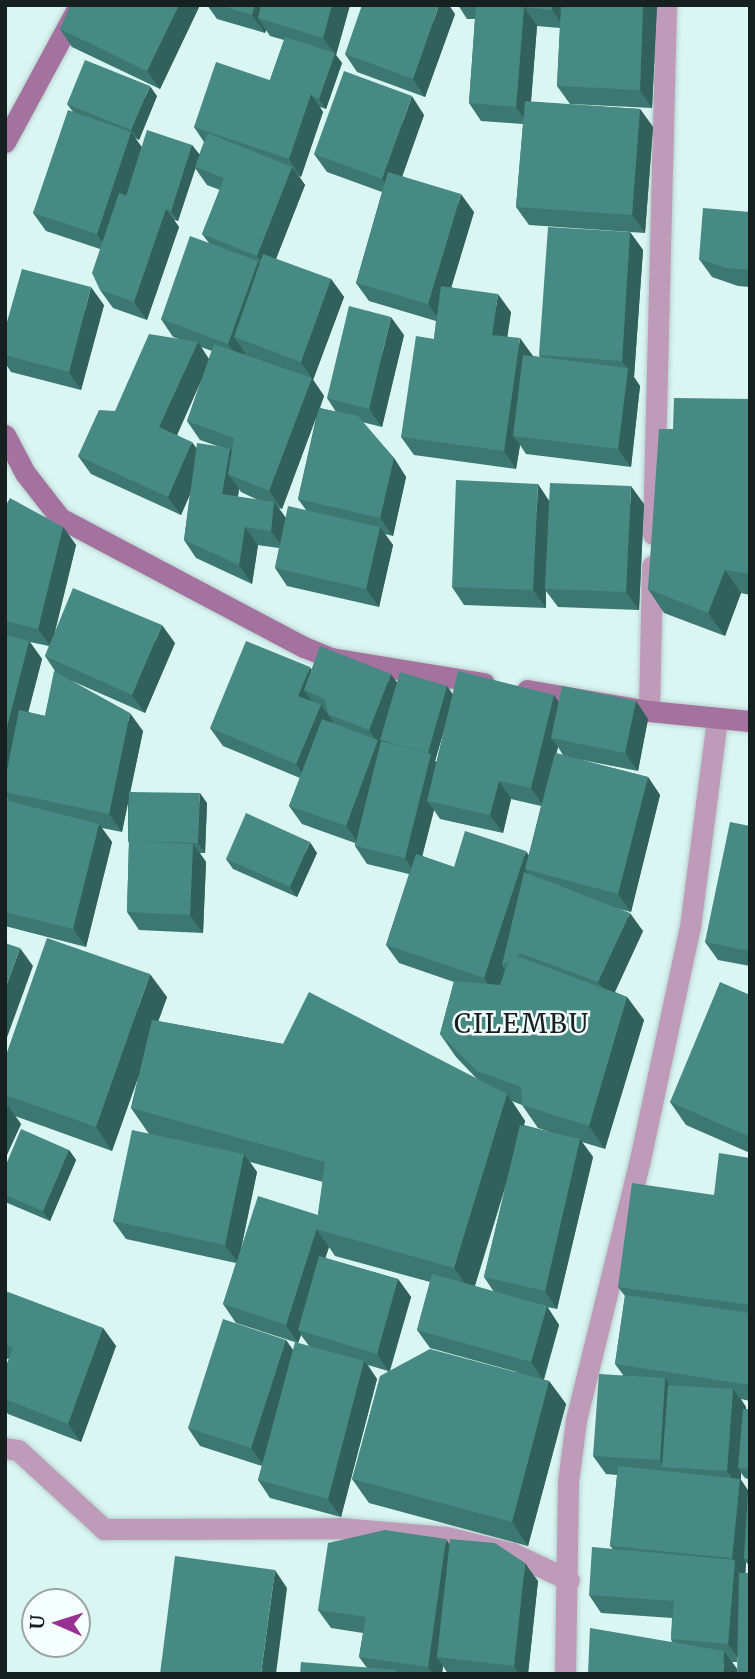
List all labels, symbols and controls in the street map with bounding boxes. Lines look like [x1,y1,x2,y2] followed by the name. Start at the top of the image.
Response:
[455,1008,589,1040] district label: CILEMBU
[21,1588,91,1658] north arrow
[25,1614,49,1630] text: U

